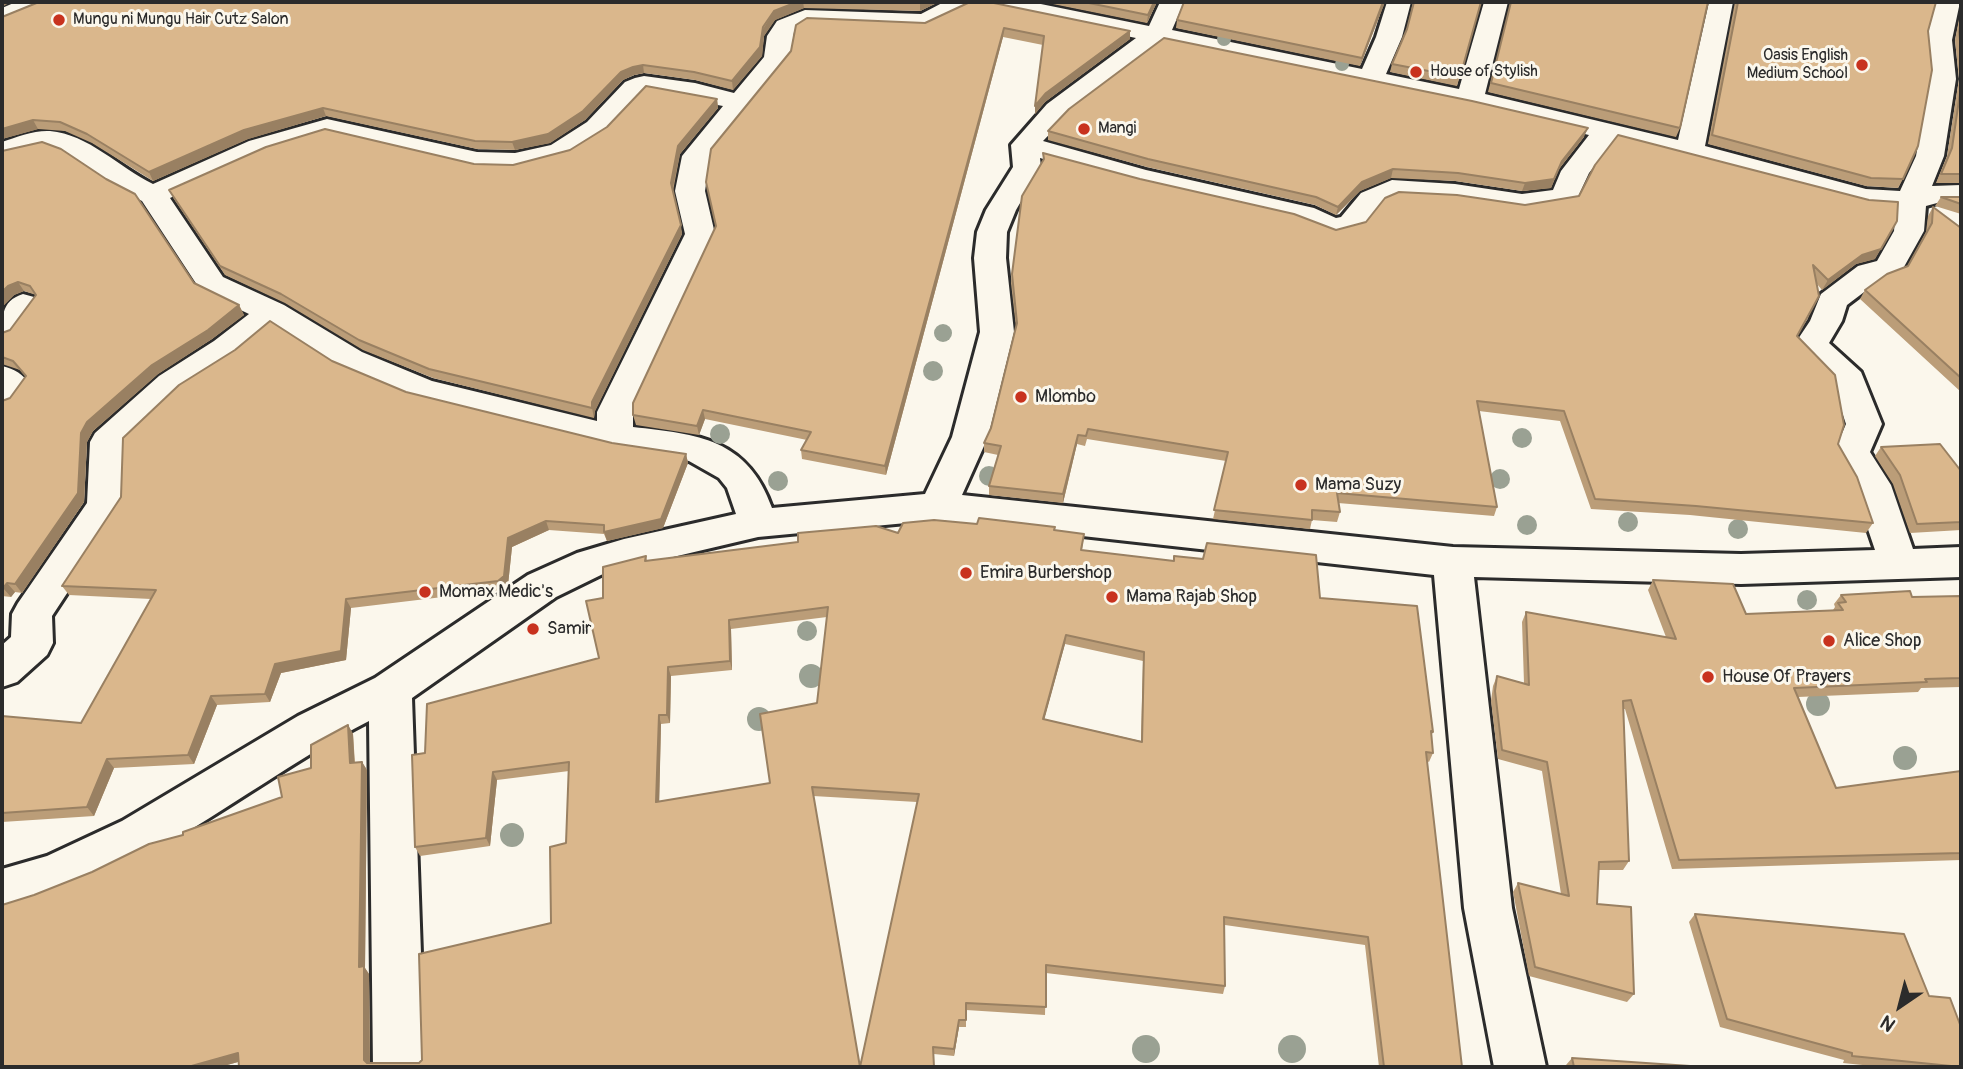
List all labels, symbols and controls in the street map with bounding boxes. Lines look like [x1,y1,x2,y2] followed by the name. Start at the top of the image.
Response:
[73,10,289,30] place label: Mungu ni Mungu Hair Cutz Salon
[51,12,67,28] marker: Mungu ni Mungu Hair Cutz Salon
[1747,46,1848,84] place label: Oasis English Medium School
[1854,57,1870,73] marker: Oasis English Medium School
[1430,62,1538,82] place label: House of Stylish
[1408,64,1424,80] marker: House of Stylish
[1098,119,1136,139] place label: Mangi
[1076,121,1092,137] marker: Mangi
[1035,386,1096,408] place label: Mlombo
[1013,389,1029,405] marker: Mlombo
[1315,474,1401,496] place label: Mama Suzy
[1293,477,1309,493] marker: Mama Suzy
[980,562,1112,584] place label: Emira Burbershop
[958,565,974,581] marker: Emira Burbershop
[439,581,553,603] place label: Momax Medic's
[417,584,433,600] marker: Momax Medic's
[1126,586,1257,608] place label: Mama Rajab Shop
[1104,589,1120,605] marker: Mama Rajab Shop
[547,618,591,640] place label: Samir
[525,621,541,637] marker: Samir
[1843,630,1921,652] place label: Alice Shop
[1821,633,1837,649] marker: Alice Shop
[1722,666,1851,688] place label: House Of Prayers
[1700,669,1716,685] marker: House Of Prayers
[1865,971,1935,1041] north arrow
[1876,1010,1900,1037] text: N

